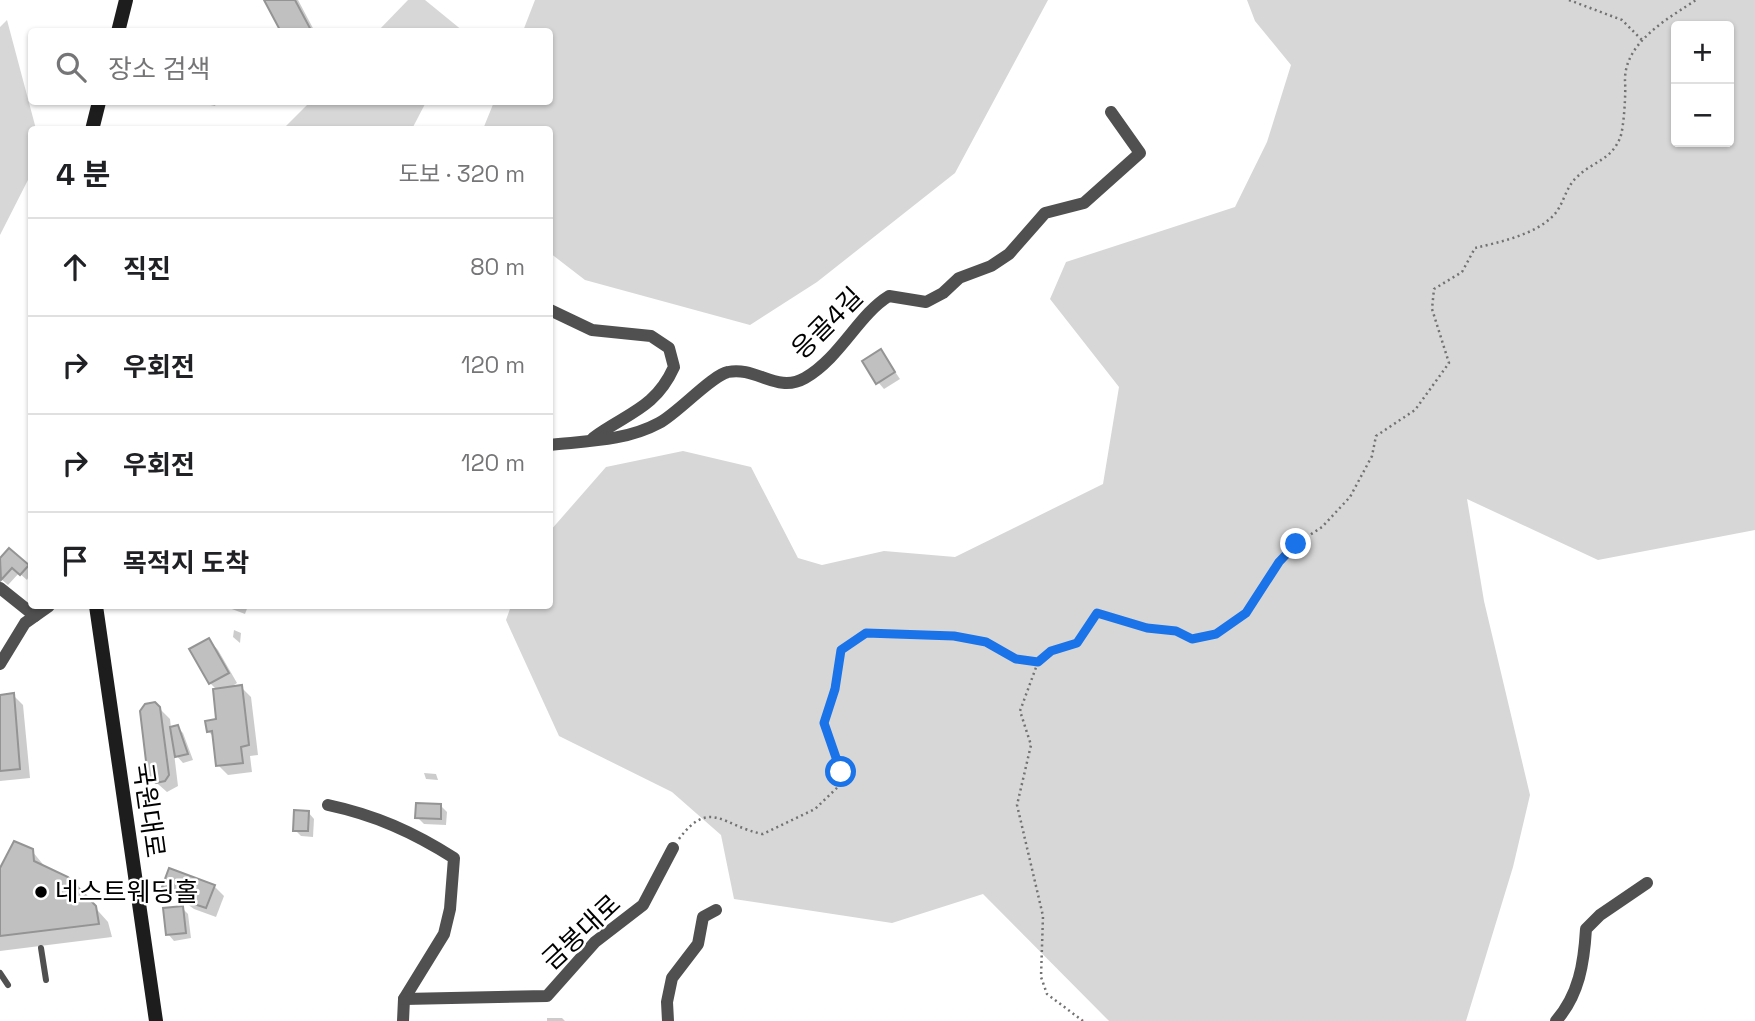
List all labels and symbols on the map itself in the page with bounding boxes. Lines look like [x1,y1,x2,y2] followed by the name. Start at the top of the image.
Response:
[784,280,870,366] street label: 응골4길
[1280,528,1311,559] route end
[825,756,856,787] route start
[126,760,172,860] street label: 국원대로
[55,875,199,909] place label: 네스트웨딩홀
[33,884,49,900] marker: 네스트웨딩홀
[534,887,628,977] street label: 금봉대로

